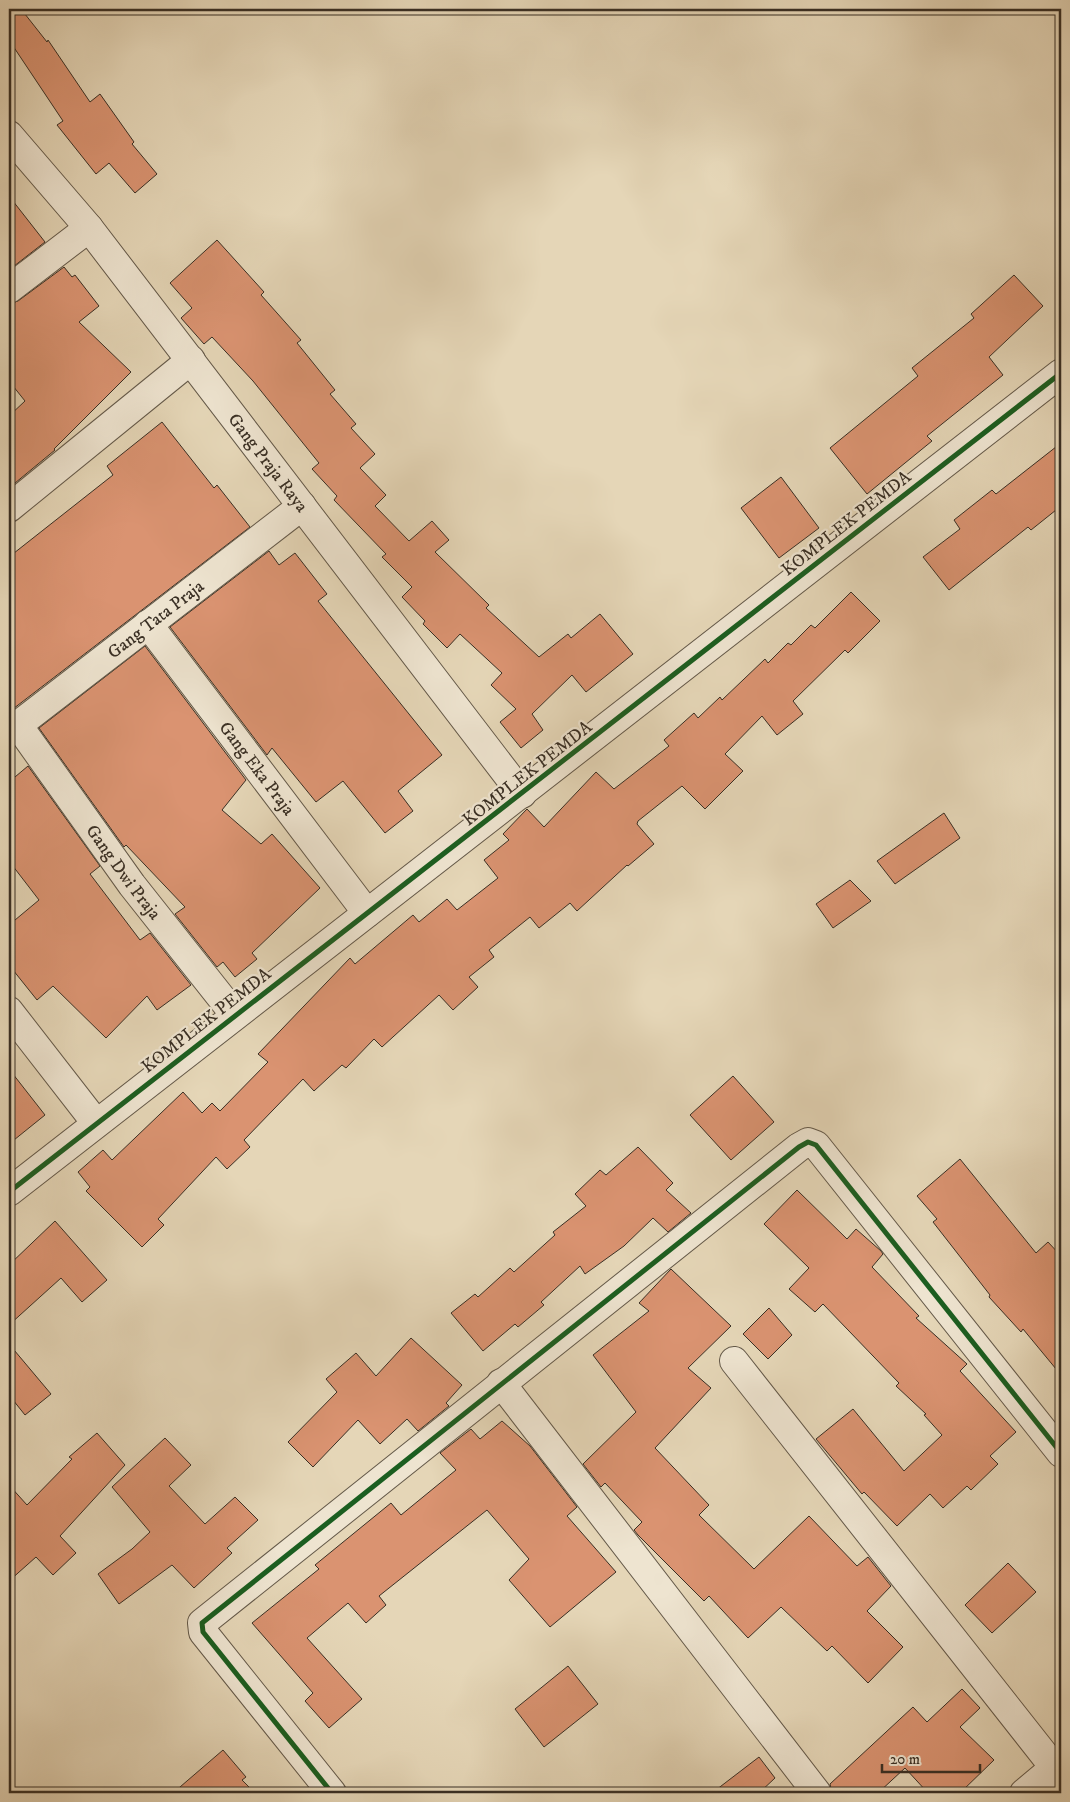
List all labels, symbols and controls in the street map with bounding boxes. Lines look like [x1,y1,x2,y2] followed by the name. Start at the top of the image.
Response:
[223,409,313,517] street label: Gang Praja Raya
[777,466,916,581] street label: KOMPLEK PEMDA
[103,575,209,664] street label: Gang Tata Praja
[458,716,597,831] street label: KOMPLEK PEMDA
[214,717,299,821] street label: Gang Eka Praja
[81,821,165,925] street label: Gang Dwi Praja
[137,963,276,1078] street label: KOMPLEK PEMDA
[882,1742,980,1774] scale bar
[890,1750,920,1769] text: 20 m

